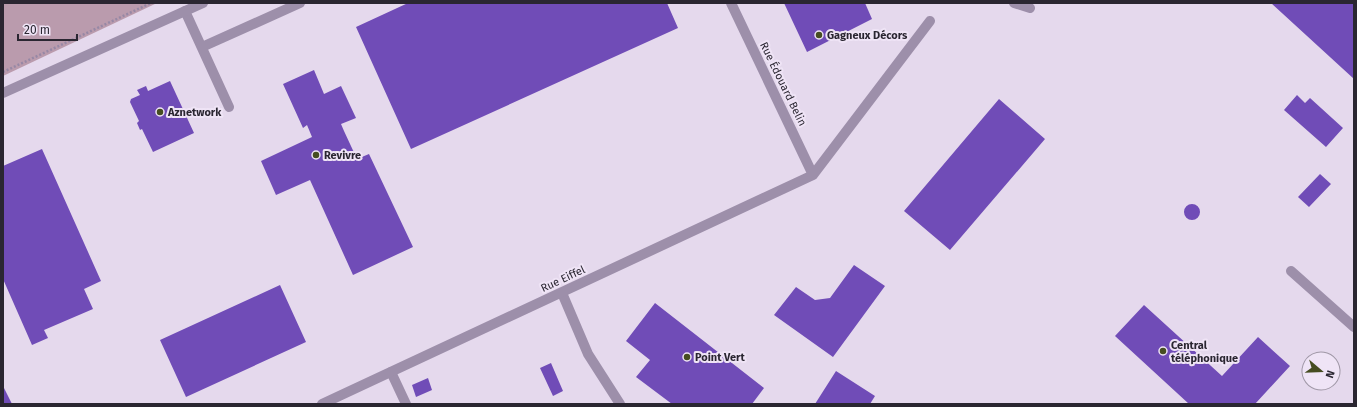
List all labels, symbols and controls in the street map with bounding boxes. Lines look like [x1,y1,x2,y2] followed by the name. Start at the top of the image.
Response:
[18,16,77,42] scale bar
[24,23,50,37] text: 20 m
[827,29,908,42] place label: Gagneux Décors
[814,30,824,40] marker: Gagneux Décors
[757,39,810,128] street label: Rue Édouard Belin
[167,106,222,119] place label: Aznetwork
[155,107,165,117] marker: Aznetwork
[324,149,361,162] place label: Revivre
[311,150,321,160] marker: Revivre
[539,263,587,295] street label: Rue Eiffel
[1171,339,1238,365] place label: Central téléphonique
[1158,346,1168,356] marker: Central téléphonique
[695,351,745,364] place label: Point Vert
[1301,351,1341,391] north arrow
[682,352,692,362] marker: Point Vert
[1323,369,1337,380] text: N

